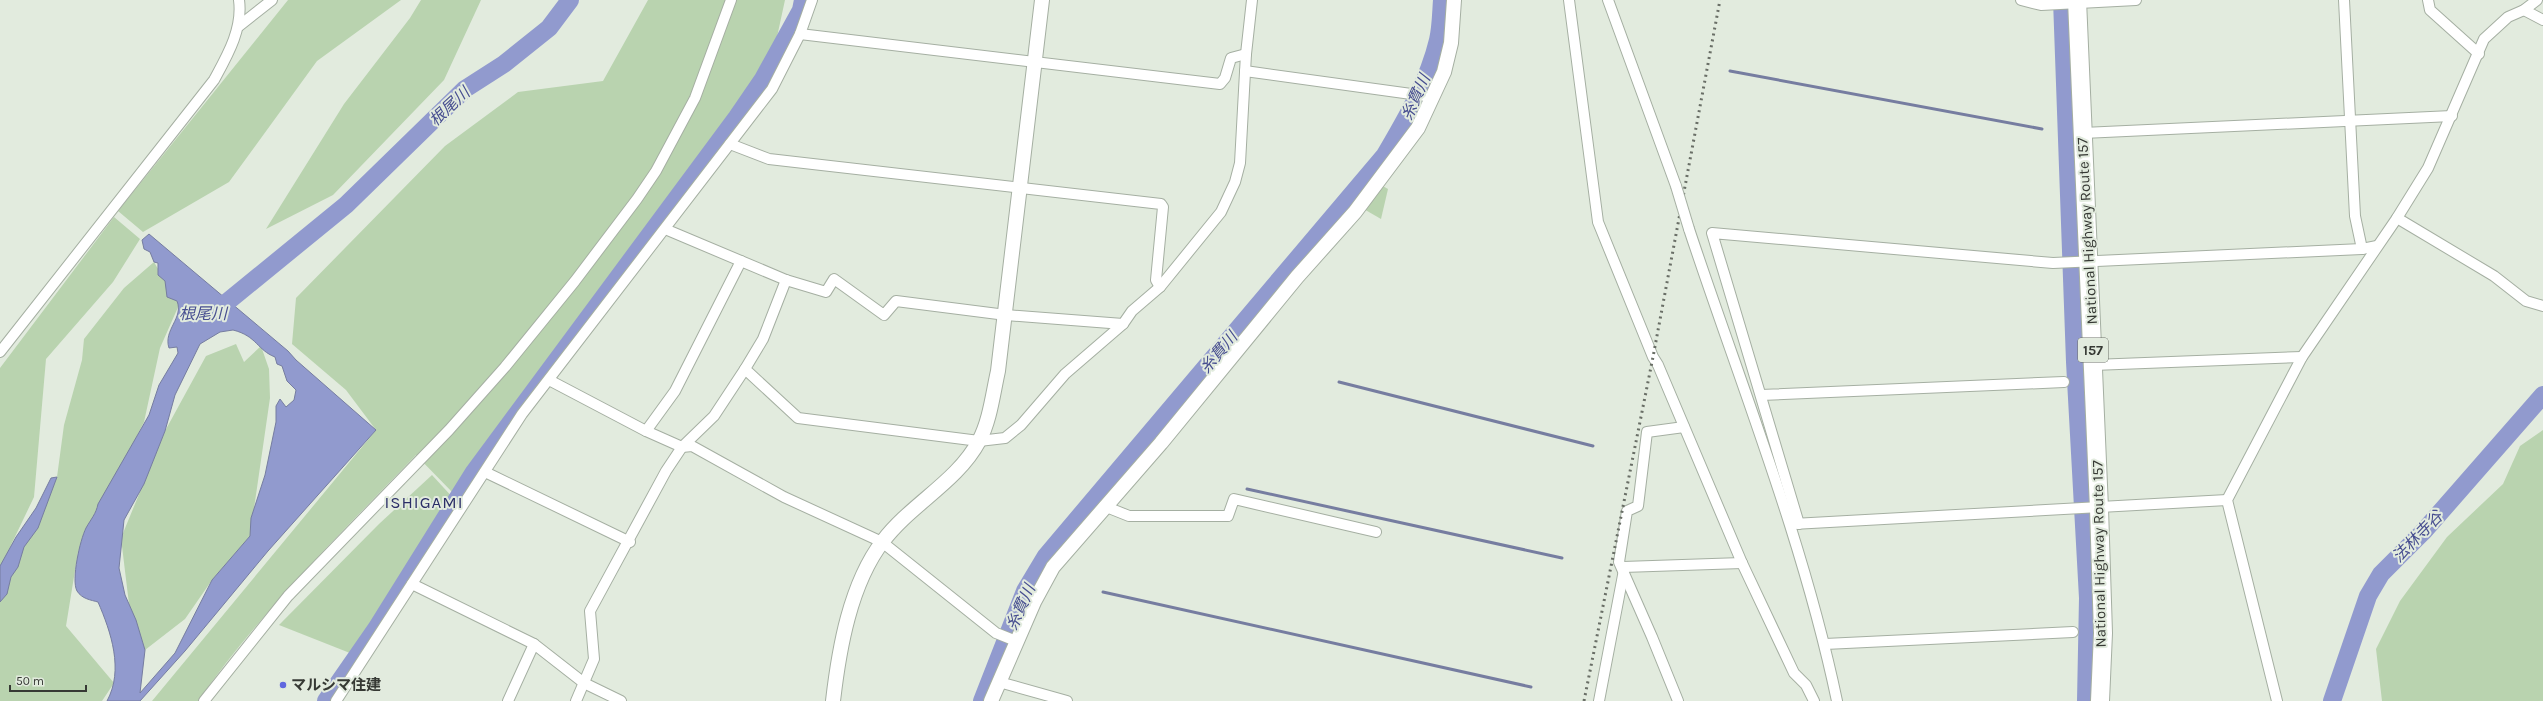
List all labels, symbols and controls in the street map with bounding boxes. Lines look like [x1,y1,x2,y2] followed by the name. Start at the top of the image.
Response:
[1397,70,1435,123] water label: 糸貫川
[425,82,475,130] water label: 根尾川
[2073,137,2101,325] street label: National Highway Route 157
[179,304,229,323] water label: 根尾川
[1196,326,1242,377] water label: 糸貫川
[2078,338,2108,362] road number: 157
[2088,460,2110,648] street label: National Highway Route 157
[384,492,464,512] district label: ISHIGAMI
[2388,505,2448,566] water label: 法林寺谷
[1002,580,1040,633] water label: 糸貫川
[10,667,86,693] scale bar
[16,674,44,688] text: 50 m
[291,676,381,694] place label: マルシマ住建
[278,680,288,690] marker: マルシマ住建

